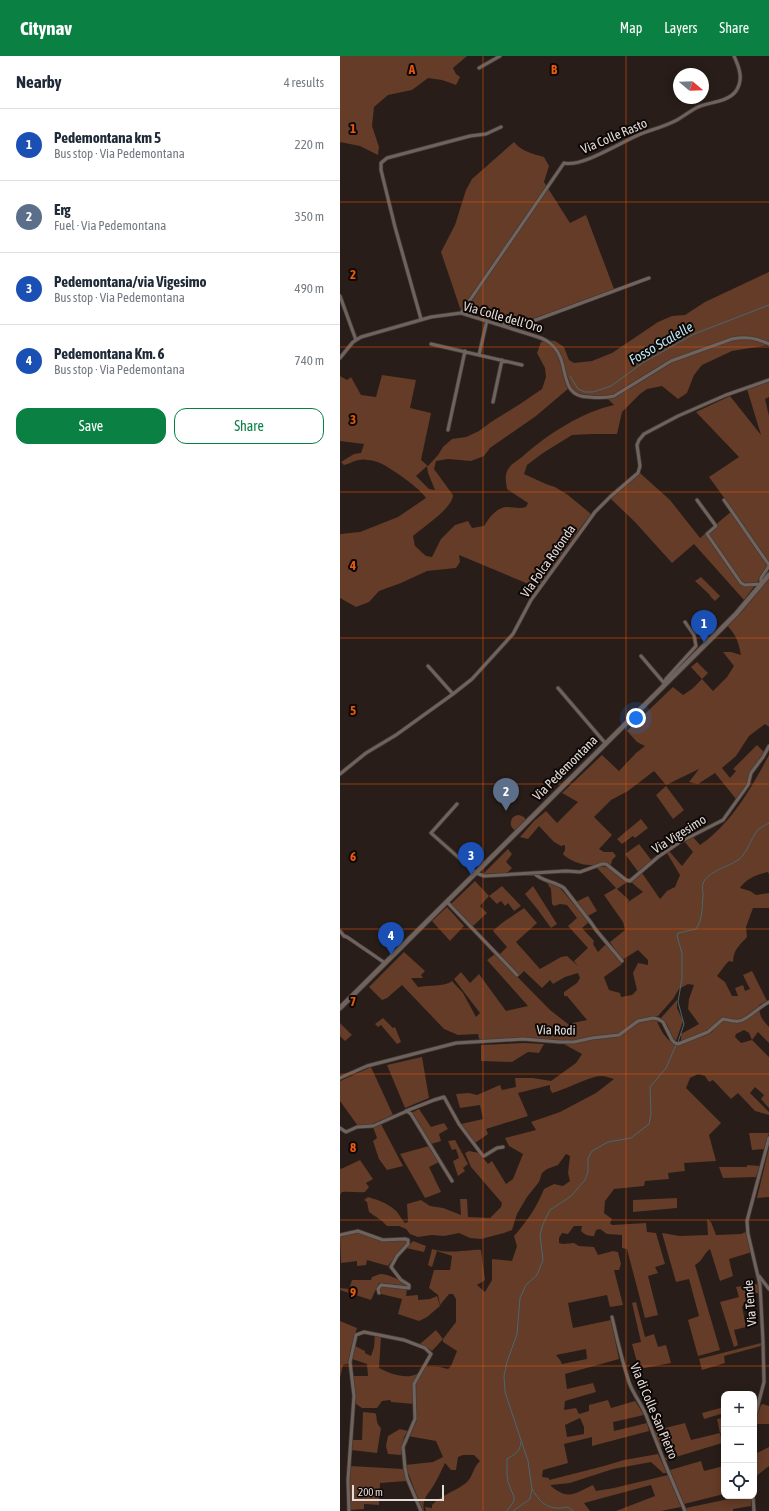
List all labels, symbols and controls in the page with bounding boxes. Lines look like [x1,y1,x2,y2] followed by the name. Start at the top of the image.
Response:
[20,17,72,39] text: Citynav
[620,20,642,36] text: Map
[664,20,697,36] text: Layers
[719,20,749,36] text: Share
[408,62,416,77] text: A
[551,62,558,77] text: B
[673,68,709,104] north arrow
[16,72,62,92] text: Nearby
[284,75,324,90] text: 4 results
[579,115,649,157] street label: Via Colle Rasto
[350,121,356,136] text: 1
[54,129,161,146] text: Pedemontana km 5
[26,137,32,152] text: 1
[295,137,324,152] text: 220 m
[54,146,185,161] text: Bus stop · Via Pedemontana
[54,201,71,218] text: Erg
[26,209,32,224] text: 2
[295,209,324,224] text: 350 m
[54,218,166,233] text: Fuel · Via Pedemontana
[350,267,356,282] text: 2
[54,273,207,290] text: Pedemontana/via Vigesimo
[26,281,32,296] text: 3
[295,281,324,296] text: 490 m
[54,290,185,305] text: Bus stop · Via Pedemontana
[461,298,545,336] street label: Via Colle dell'Oro
[626,318,696,368] water label: Fosso Scalelle
[54,345,165,362] text: Pedemontana Km. 6
[26,353,32,368] text: 4
[295,353,324,368] text: 740 m
[54,362,185,377] text: Bus stop · Via Pedemontana
[16,408,166,444] button: Save
[174,408,324,444] button: Share
[350,412,356,427] text: 3
[517,522,579,600] street label: Via Folca Rotonda
[349,558,356,573] text: 4
[691,610,717,643] pin: 1
[350,703,356,718] text: 5
[626,708,646,728] your location
[530,733,600,803] street label: Via Pedemontana
[493,778,519,811] pin: 2
[649,812,709,856] street label: Via Vigesimo
[458,842,484,875] pin: 3
[350,849,356,864] text: 6
[378,922,404,955] pin: 4
[350,994,356,1009] text: 7
[536,1022,576,1038] street label: Via Rodi
[350,1140,356,1155] text: 8
[740,1279,759,1327] street label: Via Tende
[350,1285,356,1300] text: 9
[627,1361,681,1461] street label: Via di Colle San Pietro
[721,1391,757,1499] map controls
[721,1391,757,1427] button: +
[721,1427,757,1463] button: −
[721,1463,757,1499] button: locate
[352,1483,444,1502] scale bar
[358,1486,383,1498] text: 200 m

